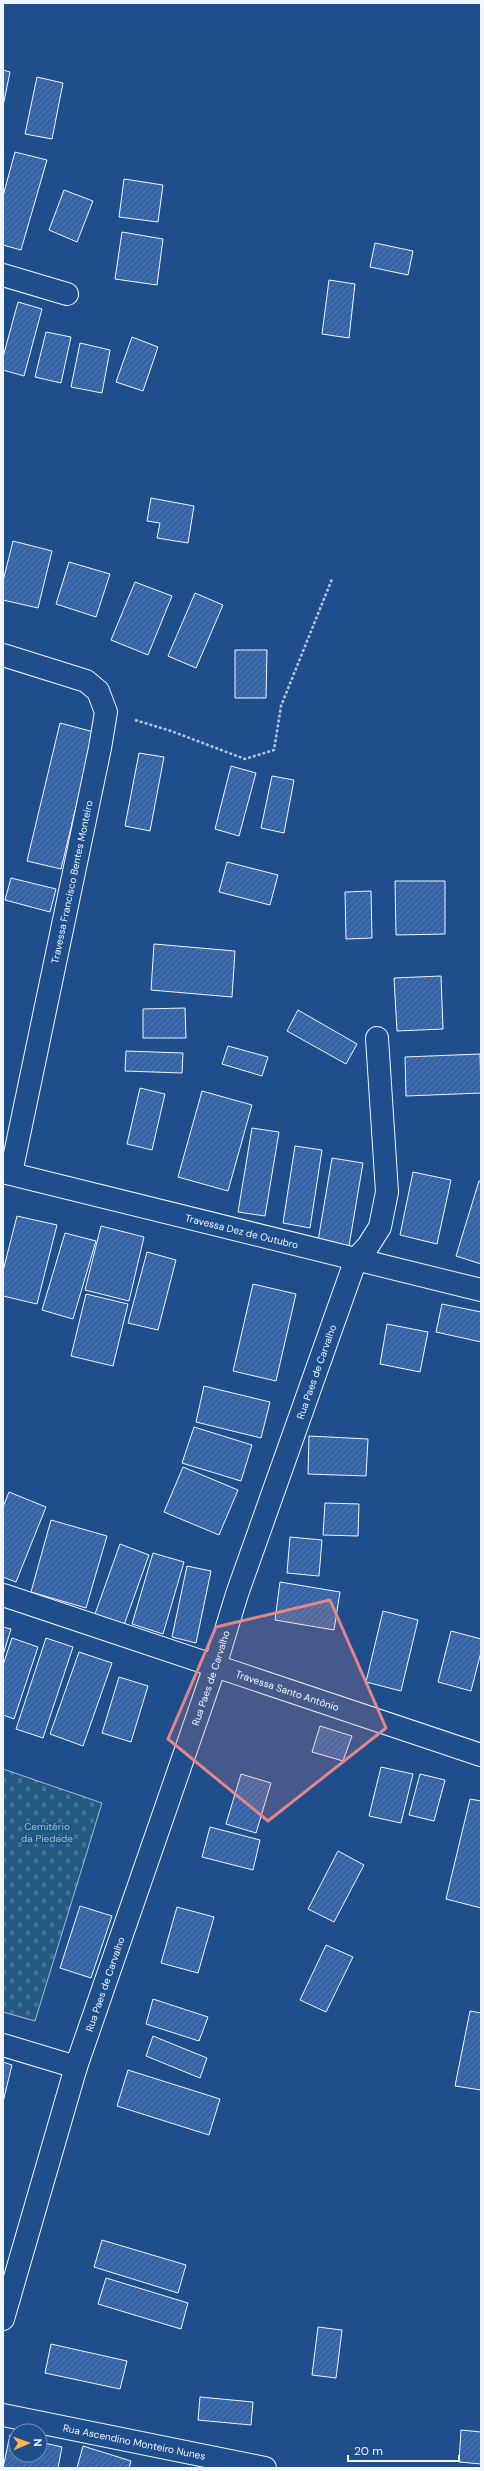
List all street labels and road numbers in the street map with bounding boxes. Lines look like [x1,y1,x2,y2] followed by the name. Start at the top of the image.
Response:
[48,799,96,965] street label: Travessa Francisco Bentes Monteiro
[184,1211,300,1251] street label: Travessa Dez de Outubro
[293,1322,339,1421] street label: Rua Paes de Carvalho
[188,1629,232,1727] street label: Rua Paes de Carvalho
[234,1667,341,1714] street label: Travessa Santo Antônio
[82,1935,127,2033] street label: Rua Paes de Carvalho
[62,2421,207,2462] street label: Rua Ascendino Monteiro Nunes

